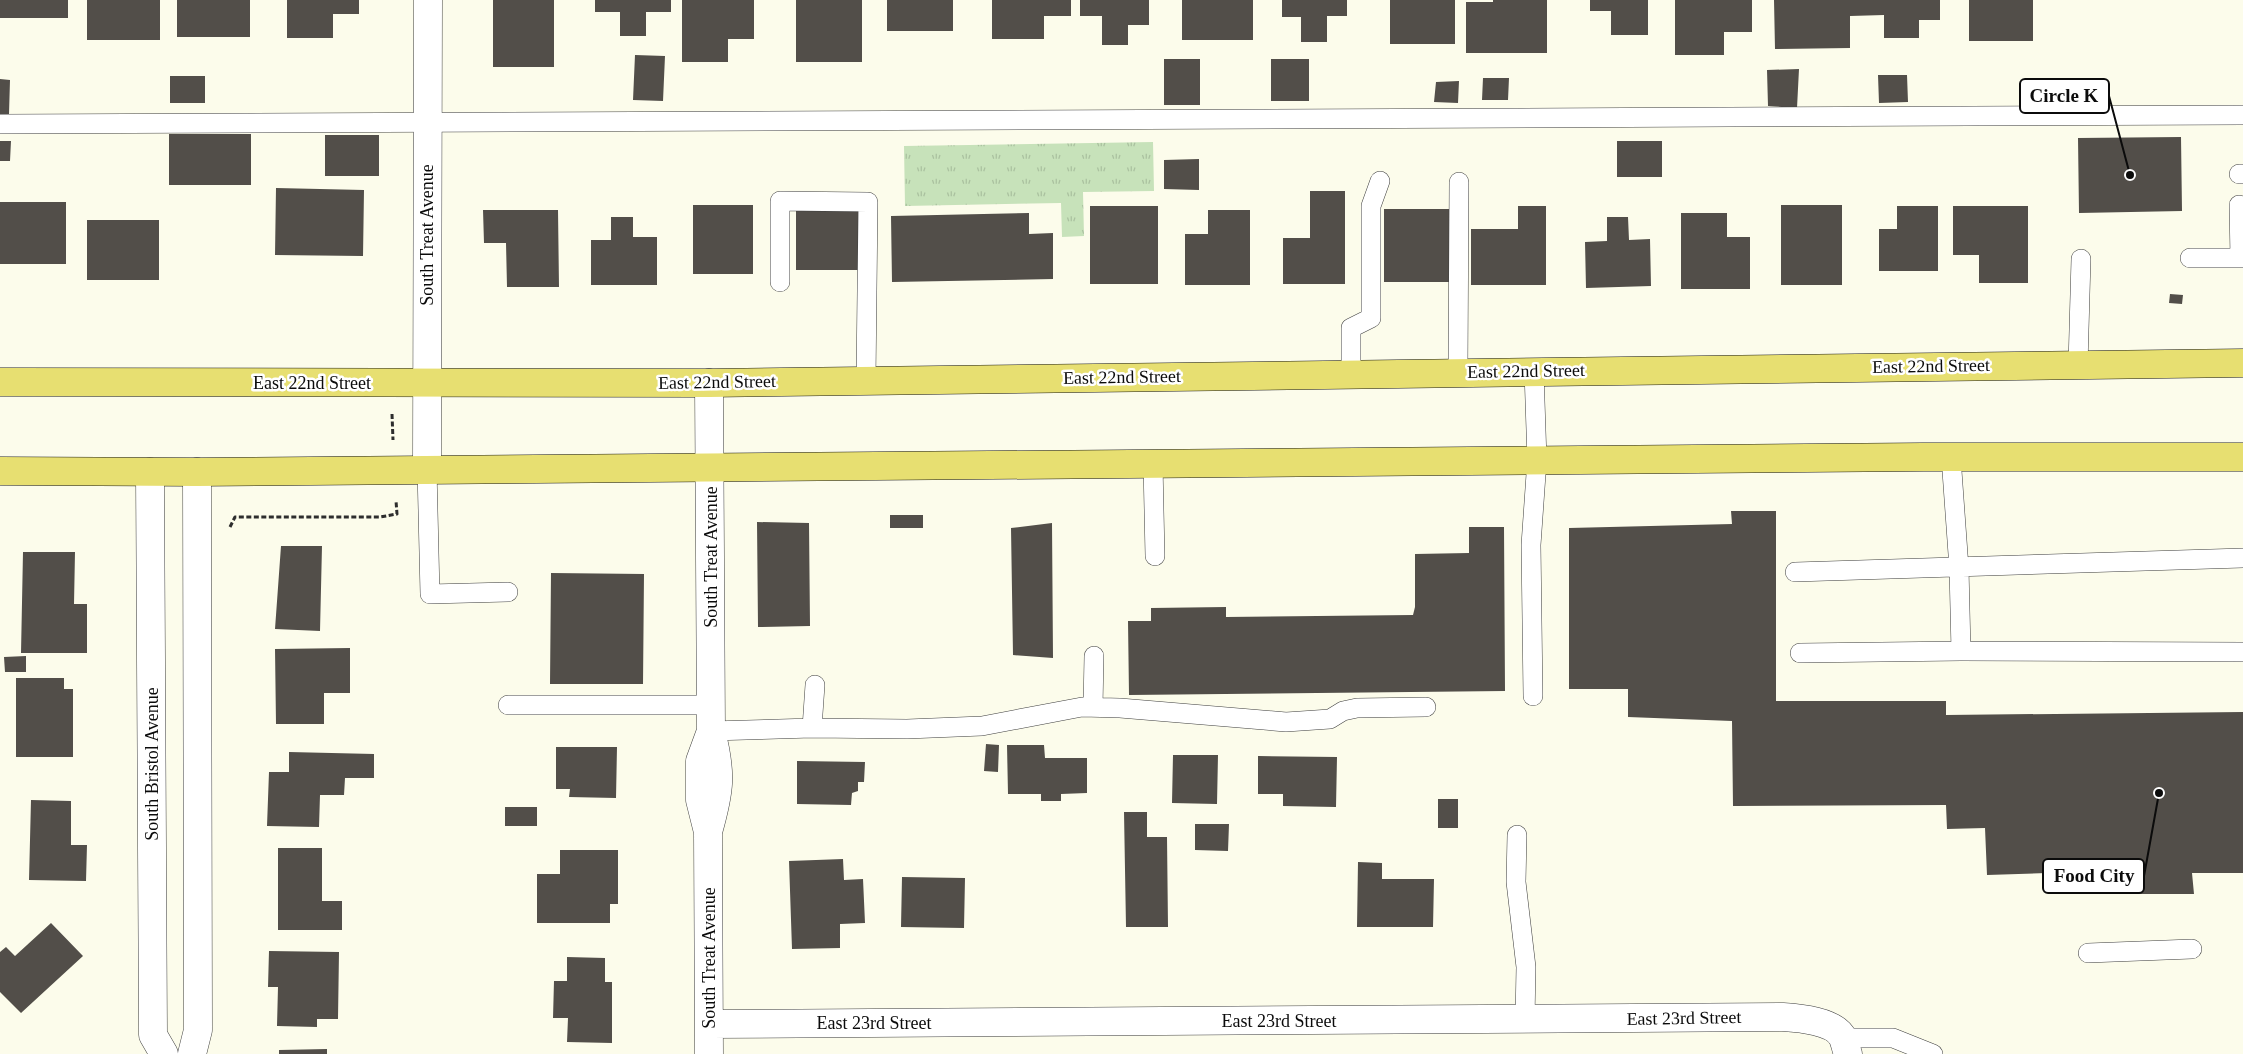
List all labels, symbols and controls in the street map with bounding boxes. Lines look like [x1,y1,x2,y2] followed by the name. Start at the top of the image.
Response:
[2020,79,2109,113] callout: Circle K
[2030,85,2099,106] text: Circle K
[417,164,437,306] street label: South Treat Avenue
[1872,355,1990,377] street label: East 22nd Street
[1467,360,1585,382] street label: East 22nd Street
[1063,366,1181,388] street label: East 22nd Street
[658,371,776,393] street label: East 22nd Street
[253,373,371,393] street label: East 22nd Street
[701,486,721,628] street label: South Treat Avenue
[142,687,162,841] street label: South Bristol Avenue
[2043,859,2144,893] callout: Food City
[2054,865,2135,886] text: Food City
[699,887,719,1029] street label: South Treat Avenue
[1626,1007,1742,1029] street label: East 23rd Street
[1222,1011,1336,1031] street label: East 23rd Street
[817,1013,931,1033] street label: East 23rd Street

